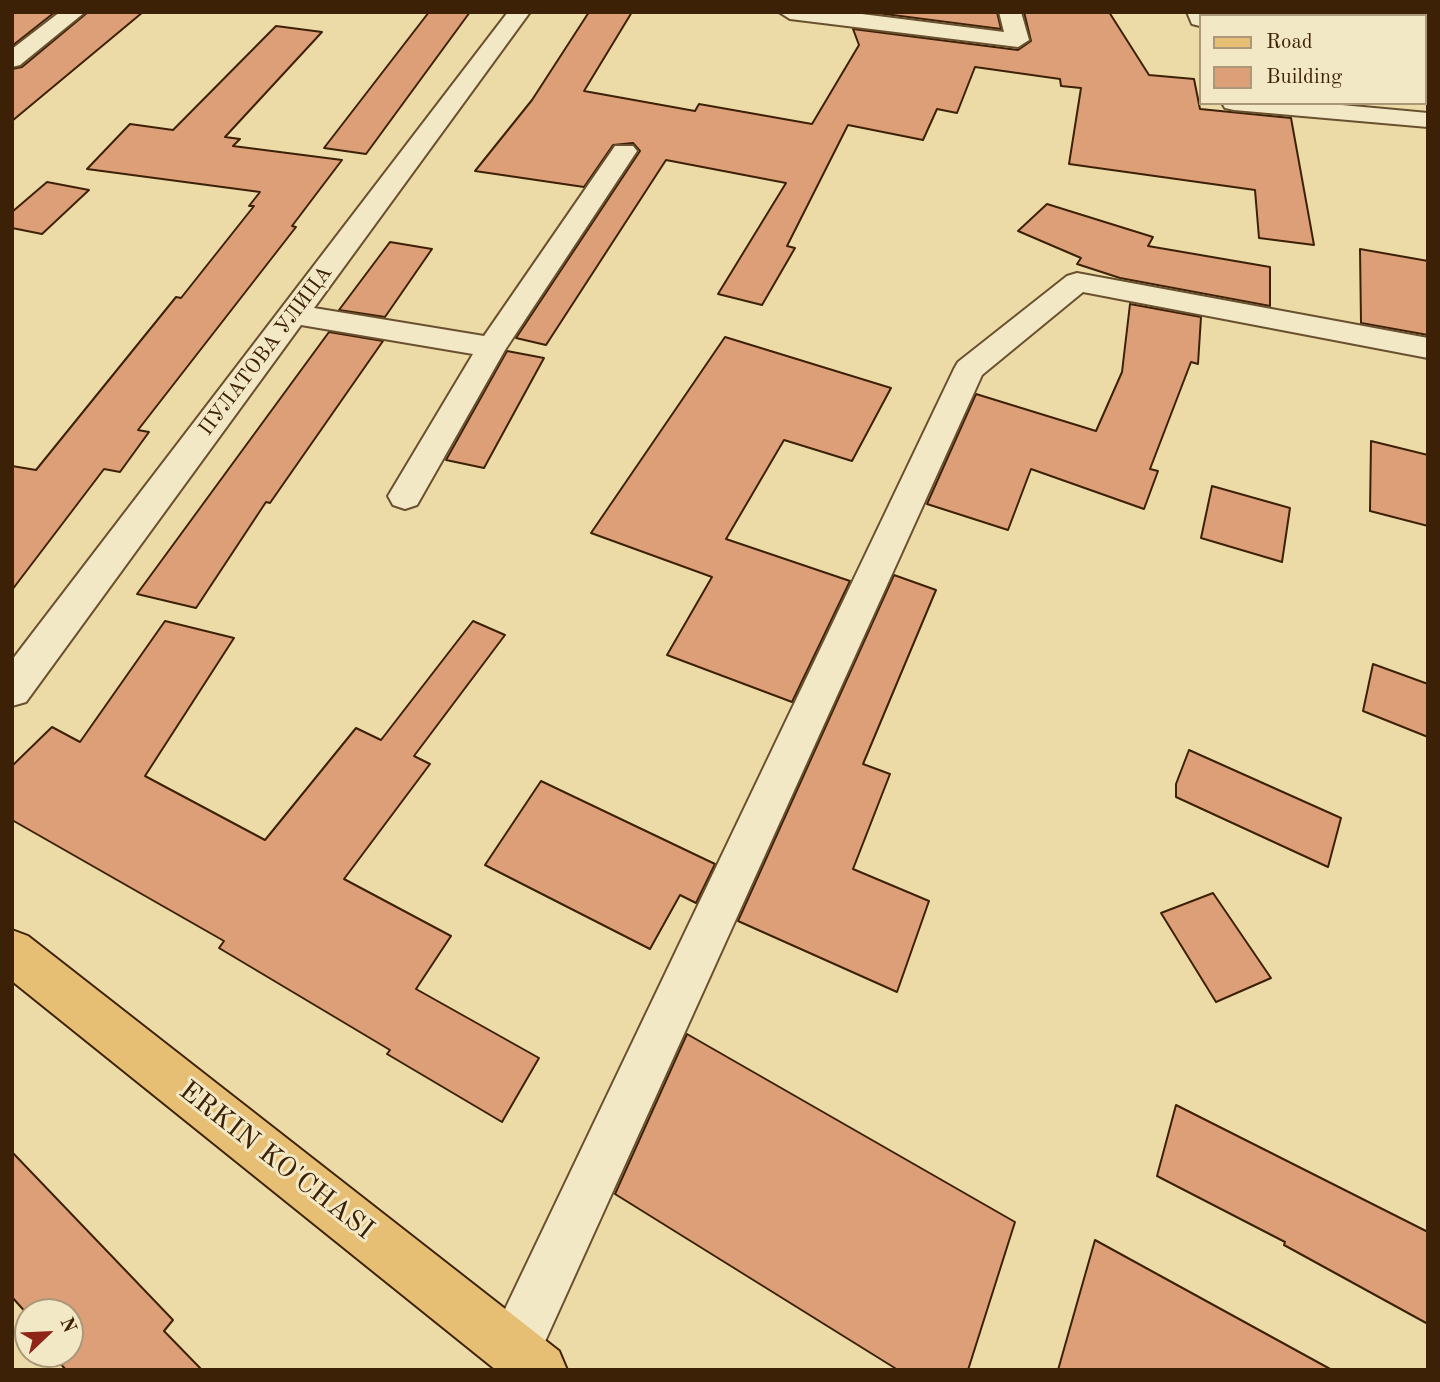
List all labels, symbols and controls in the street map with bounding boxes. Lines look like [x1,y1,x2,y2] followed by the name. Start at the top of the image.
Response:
[1198,14,1426,105] legend
[1266,32,1313,53] text: Road
[1266,67,1342,88] text: Building
[194,261,338,441] street label: ПУЛАТОВА УЛИЦА
[172,1075,380,1247] street label: ERKIN KO'CHASI
[14,1298,84,1368] north arrow
[55,1315,79,1336] text: N

